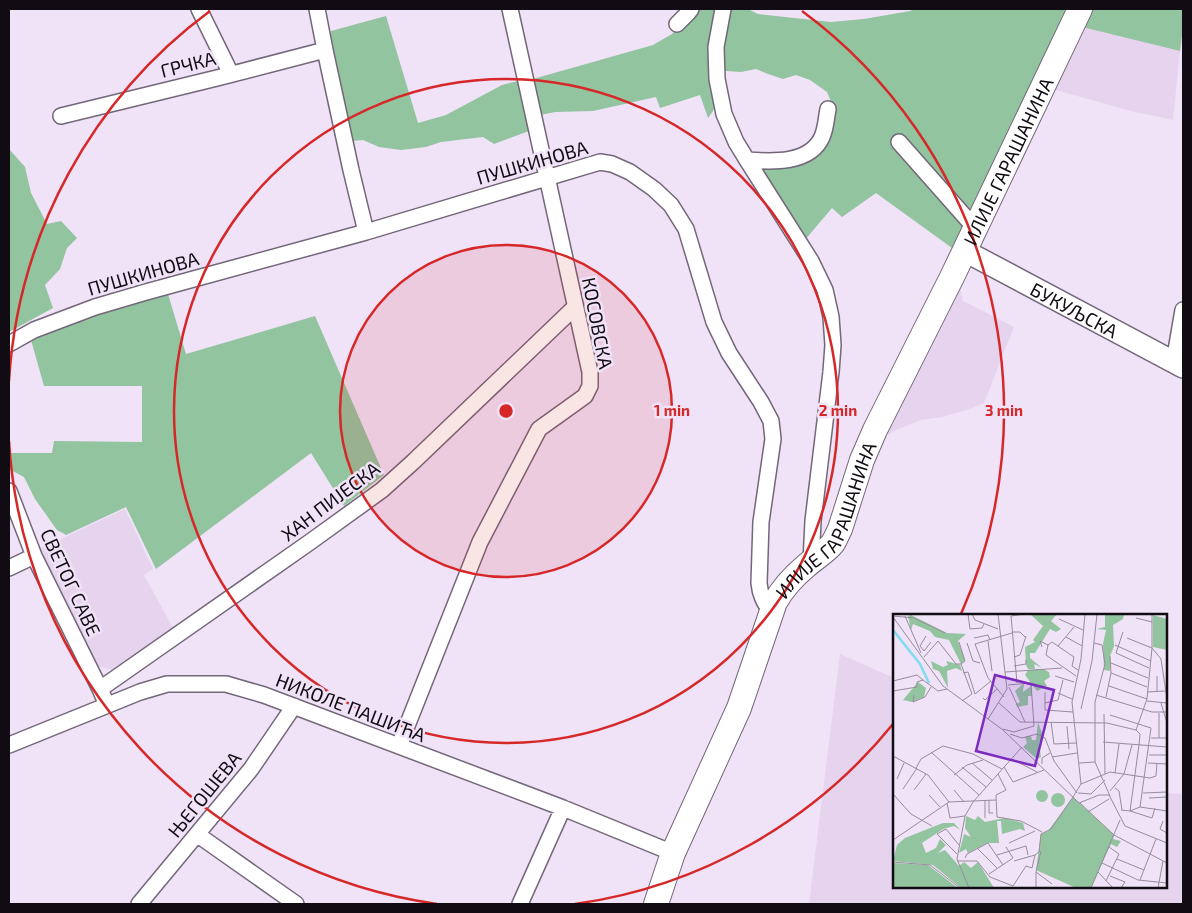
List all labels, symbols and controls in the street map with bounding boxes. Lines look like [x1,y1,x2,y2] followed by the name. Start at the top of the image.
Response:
[158,46,218,82] street label: ГРЧКА
[958,73,1057,248] street label: ИЛИЈЕ ГАРАШАНИНА
[474,135,590,189] street label: ПУШКИНОВА
[85,246,201,300] street label: ПУШКИНОВА
[578,275,618,371] street label: КОСОВСКА
[1027,277,1122,342] street label: БУКУЉСКА
[654,401,690,419] text: 1 min
[819,401,857,419] text: 2 min
[985,401,1023,419] text: 3 min
[497,402,515,420] centre of rings
[770,438,880,602] street label: ИЛИЈЕ ГАРАШАНИНА
[276,456,384,545] street label: ХАН ПИЈЕСКА
[36,525,106,639] street label: СВЕТОГ САВЕ
[893,614,1167,888] inset map
[273,668,429,746] street label: НИКОЛЕ ПАШИЋА
[163,746,246,841] street label: ЊЕГОШЕВА

